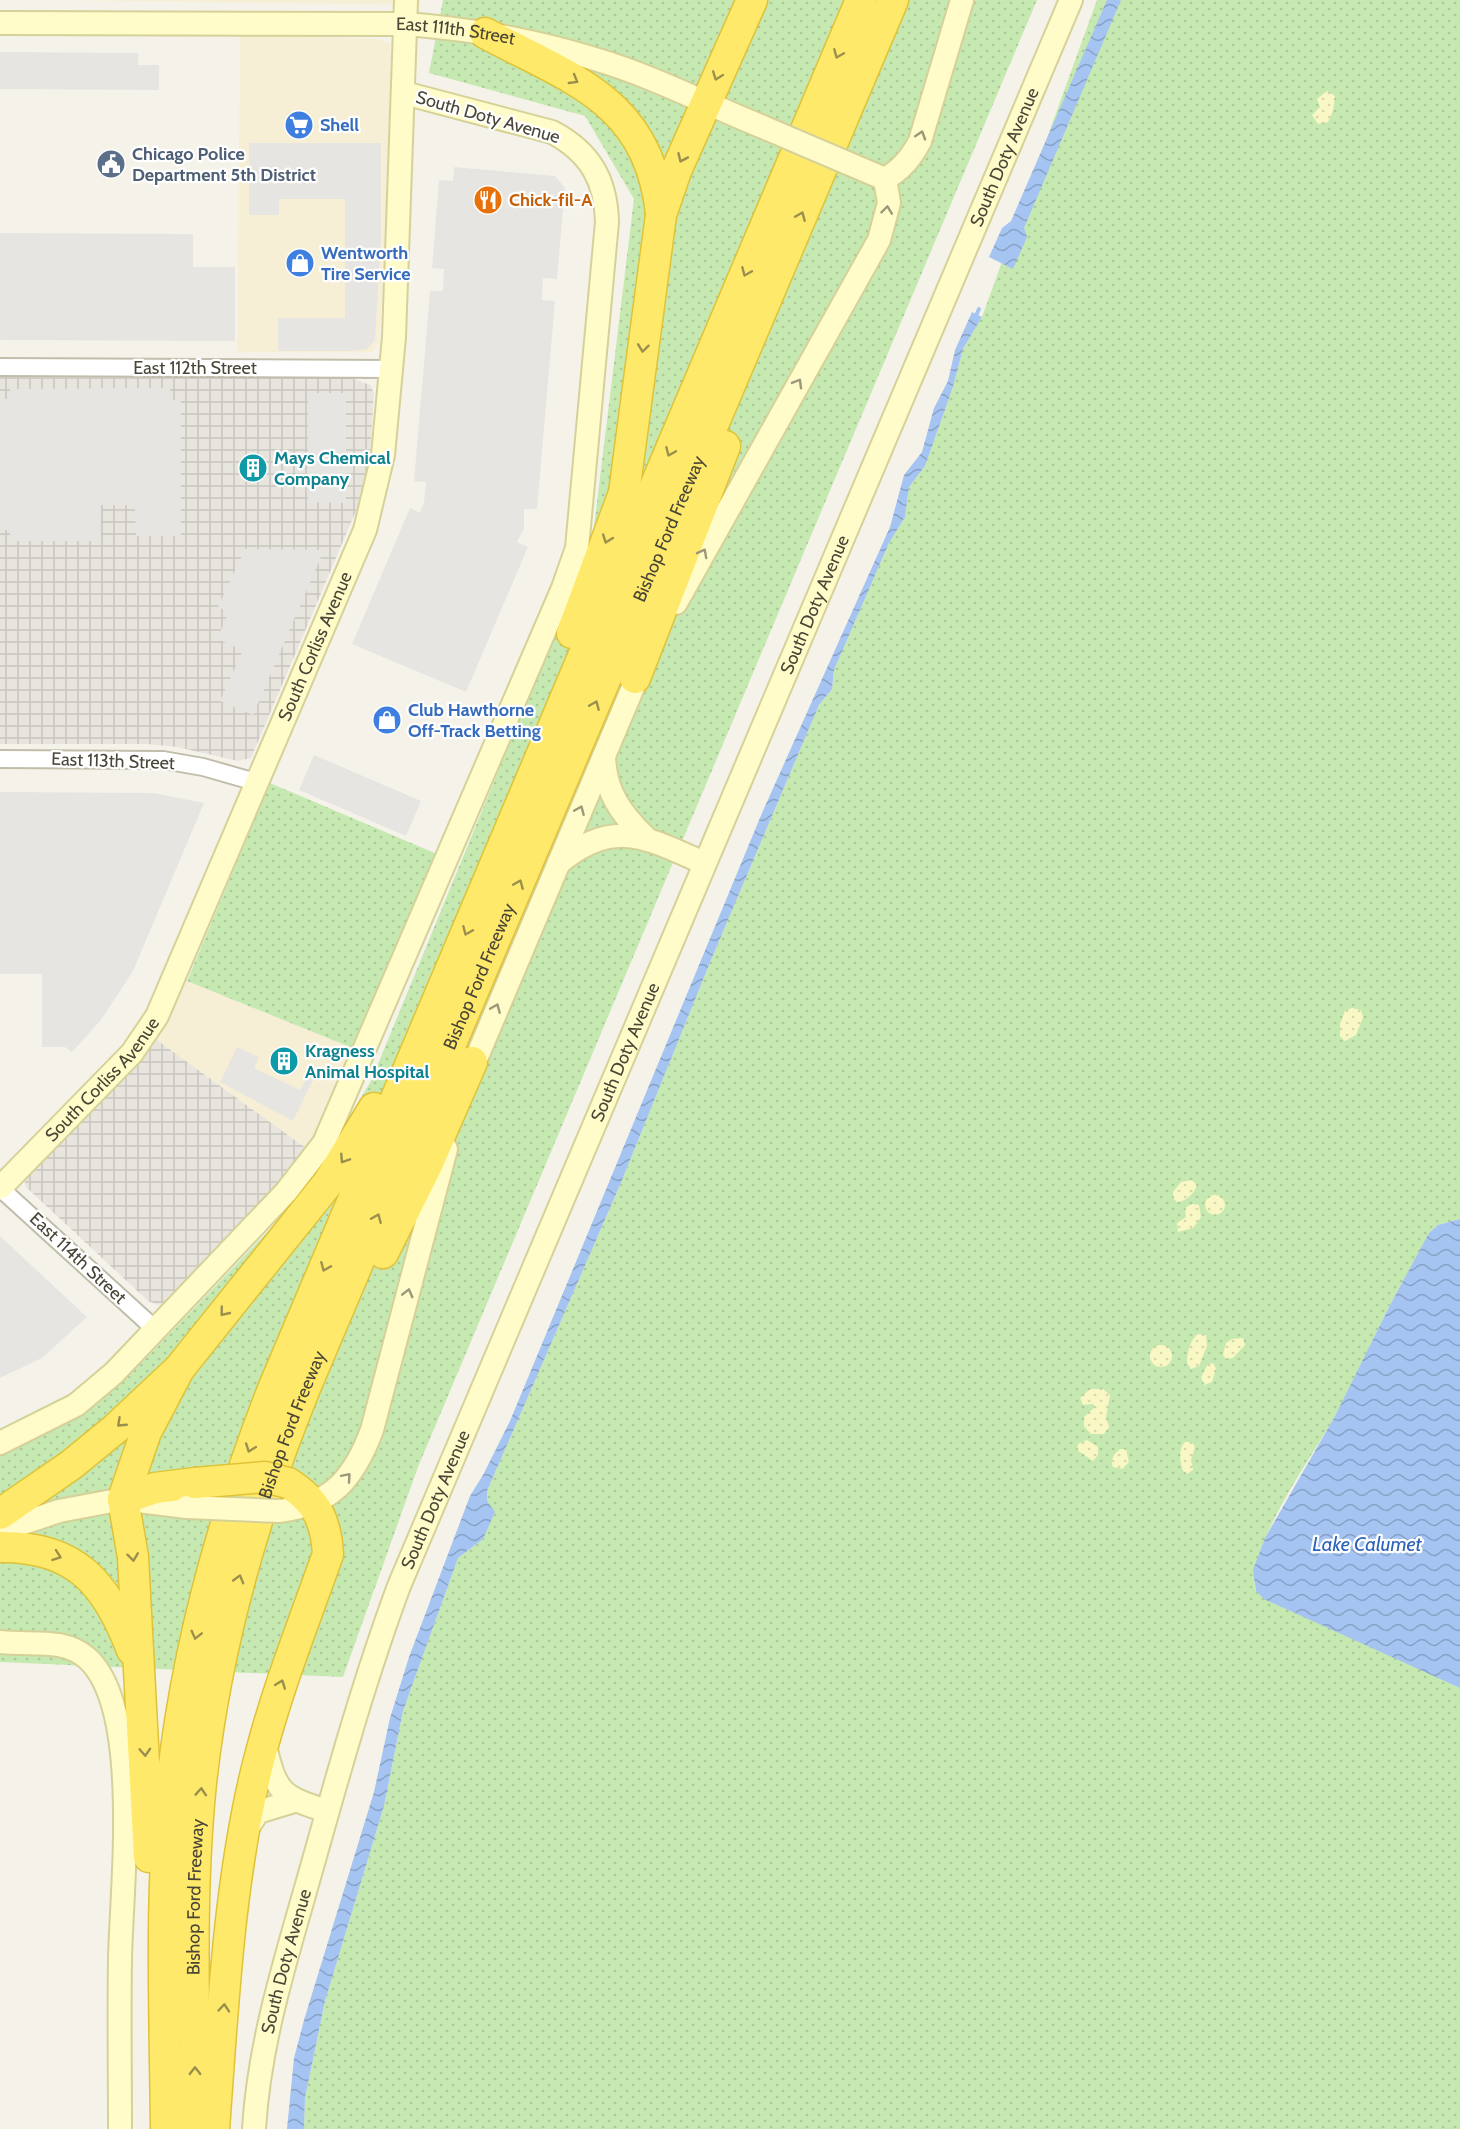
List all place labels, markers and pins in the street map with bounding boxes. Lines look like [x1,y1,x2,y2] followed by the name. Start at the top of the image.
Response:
[283,109,315,141] supermarket icon: Shell
[320,114,359,136] place label: Shell
[132,143,316,186] place label: Chicago Police Department 5th District
[95,148,127,180] public building icon: Chicago Police Department 5th District
[472,184,504,216] restaurant icon: Chick-fil-A
[509,189,593,211] place label: Chick-fil-A
[321,242,411,285] place label: Wentworth Tire Service
[284,247,316,279] shop icon: Wentworth Tire Service
[274,447,391,490] place label: Mays Chemical Company
[237,452,269,484] building icon: Mays Chemical Company
[408,699,541,742] place label: Club Hawthorne Off-Track Betting
[371,704,403,736] shop icon: Club Hawthorne Off-Track Betting
[305,1040,429,1083] place label: Kragness Animal Hospital
[268,1045,300,1077] building icon: Kragness Animal Hospital

